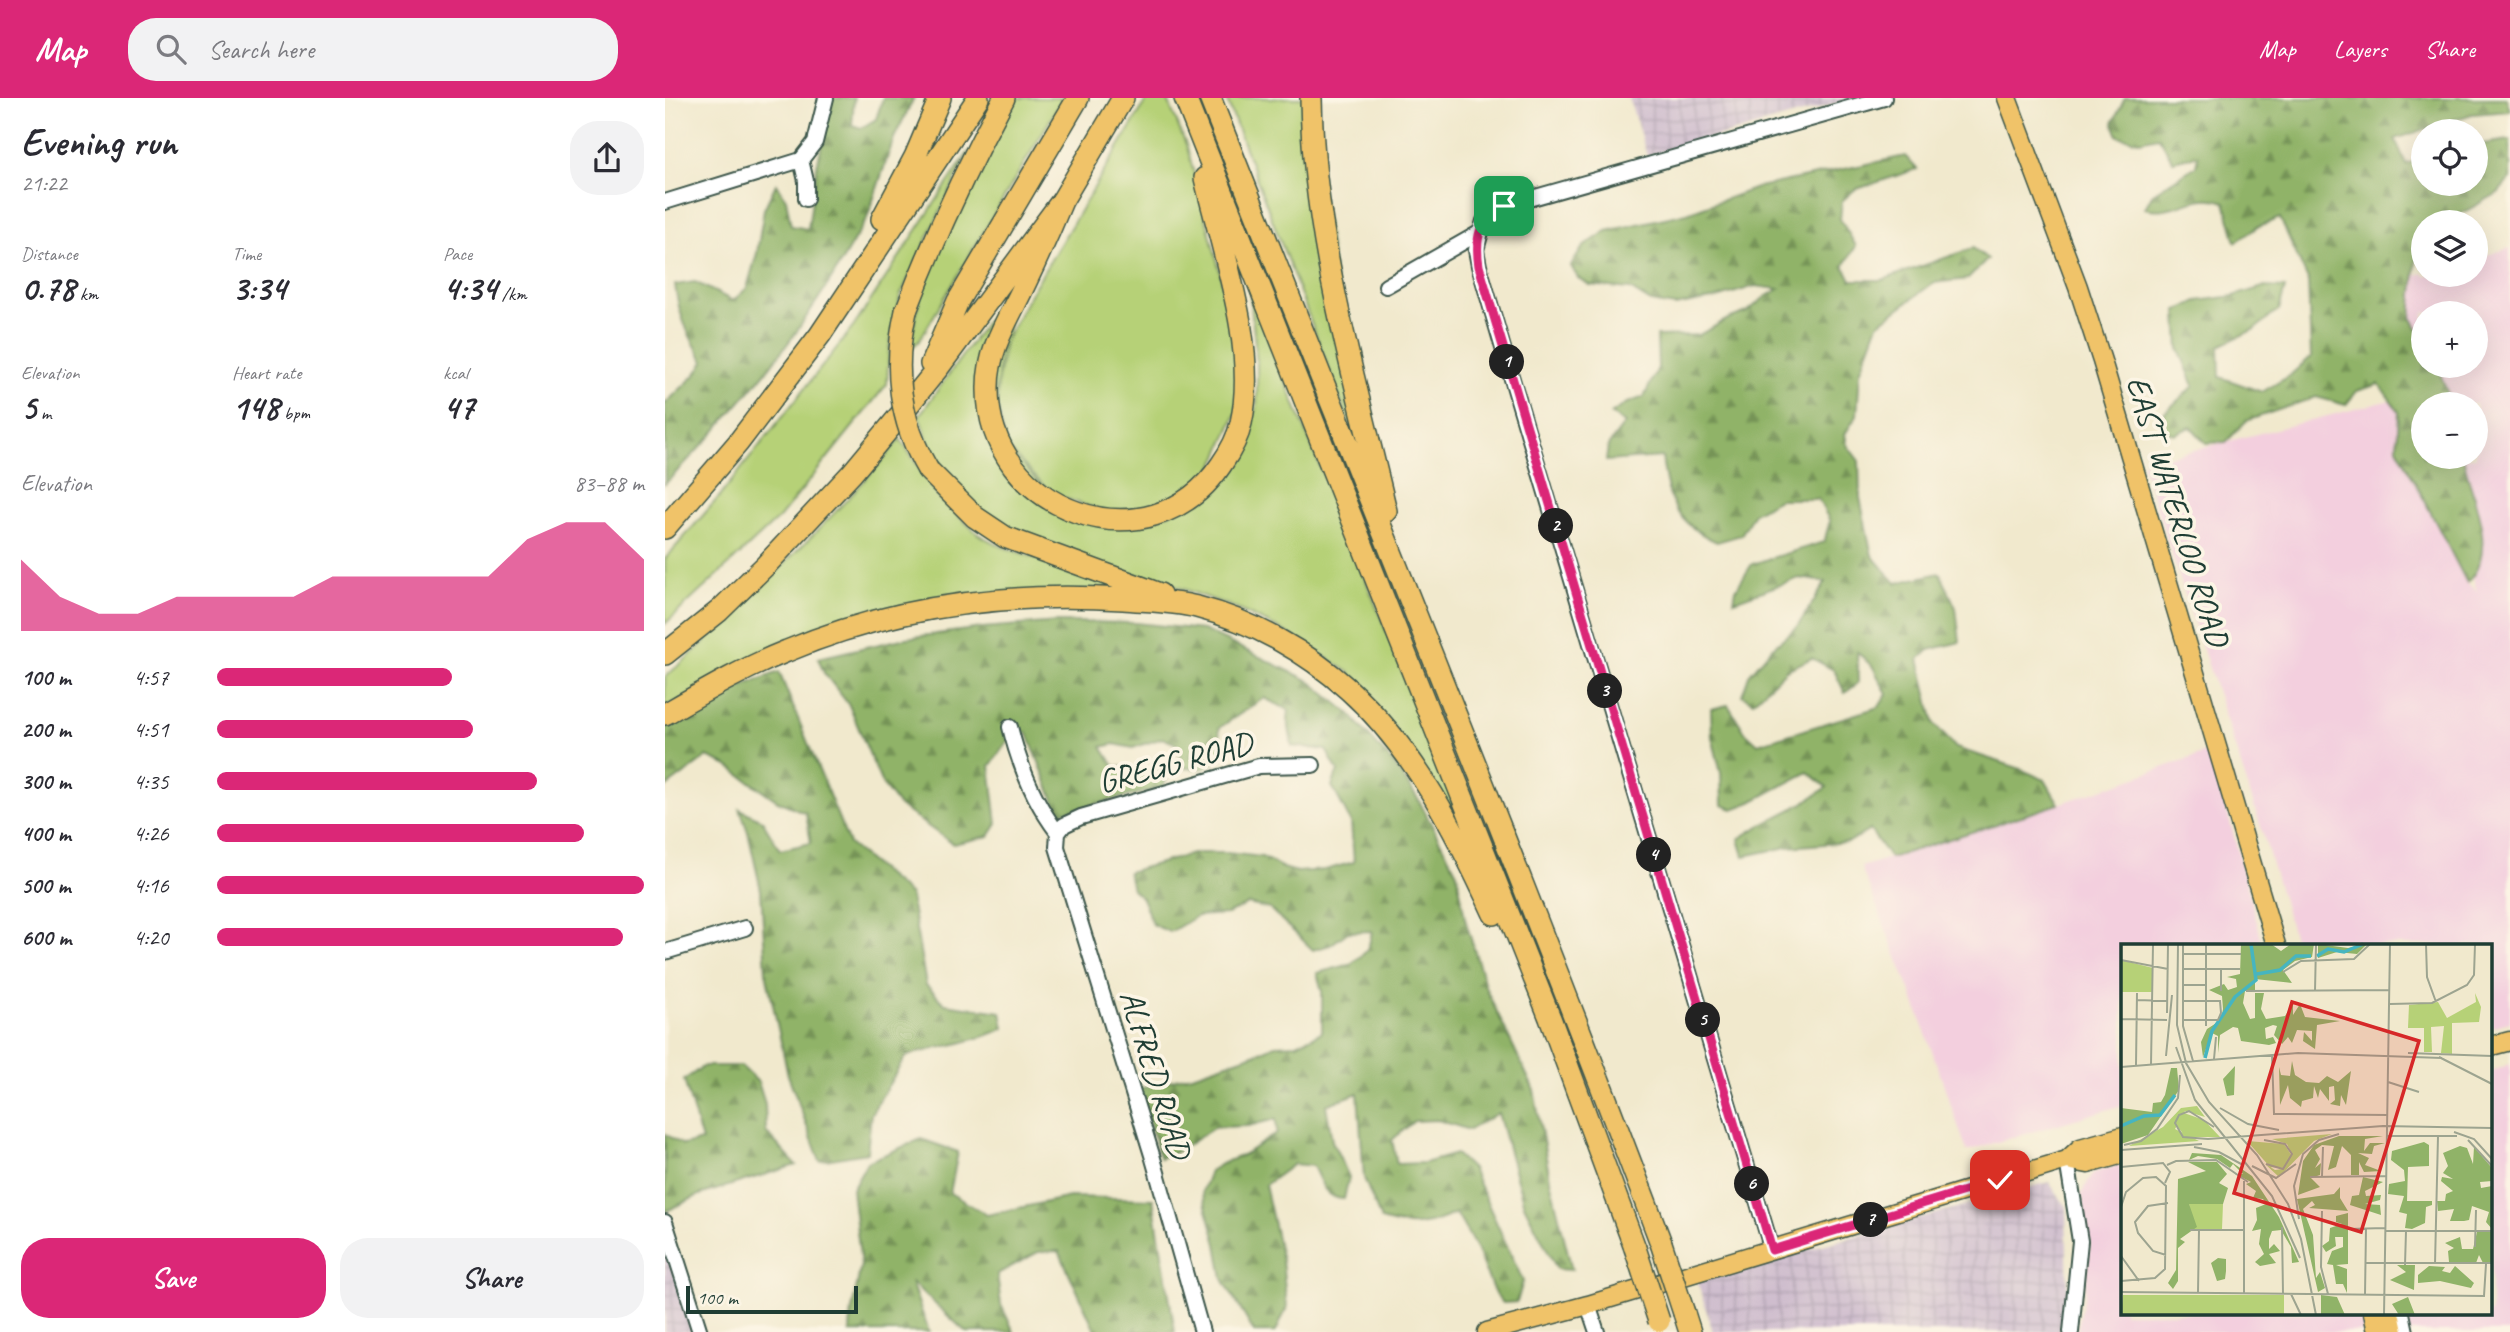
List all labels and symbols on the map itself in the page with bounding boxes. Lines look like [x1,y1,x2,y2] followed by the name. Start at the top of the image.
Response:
[1474,176,1534,236] pin
[1489,344,1525,380] pin: 1
[2117,371,2240,654] street label: EAST WATERLOO ROAD
[1539,508,1573,544] pin: 2
[1587,674,1623,708] pin: 3
[1093,721,1259,803] street label: GREGG ROAD
[1637,838,1671,872] pin: 4
[2121,944,2493,1314] inset map
[1111,985,1202,1166] street label: ALFRED ROAD
[1685,1002,1721,1038] pin: 5
[1970,1150,2030,1210] pin
[1735,1166,1769,1202] pin: 6
[1853,1202,1889,1238] pin: 7
[686,1283,857,1315] scale bar

